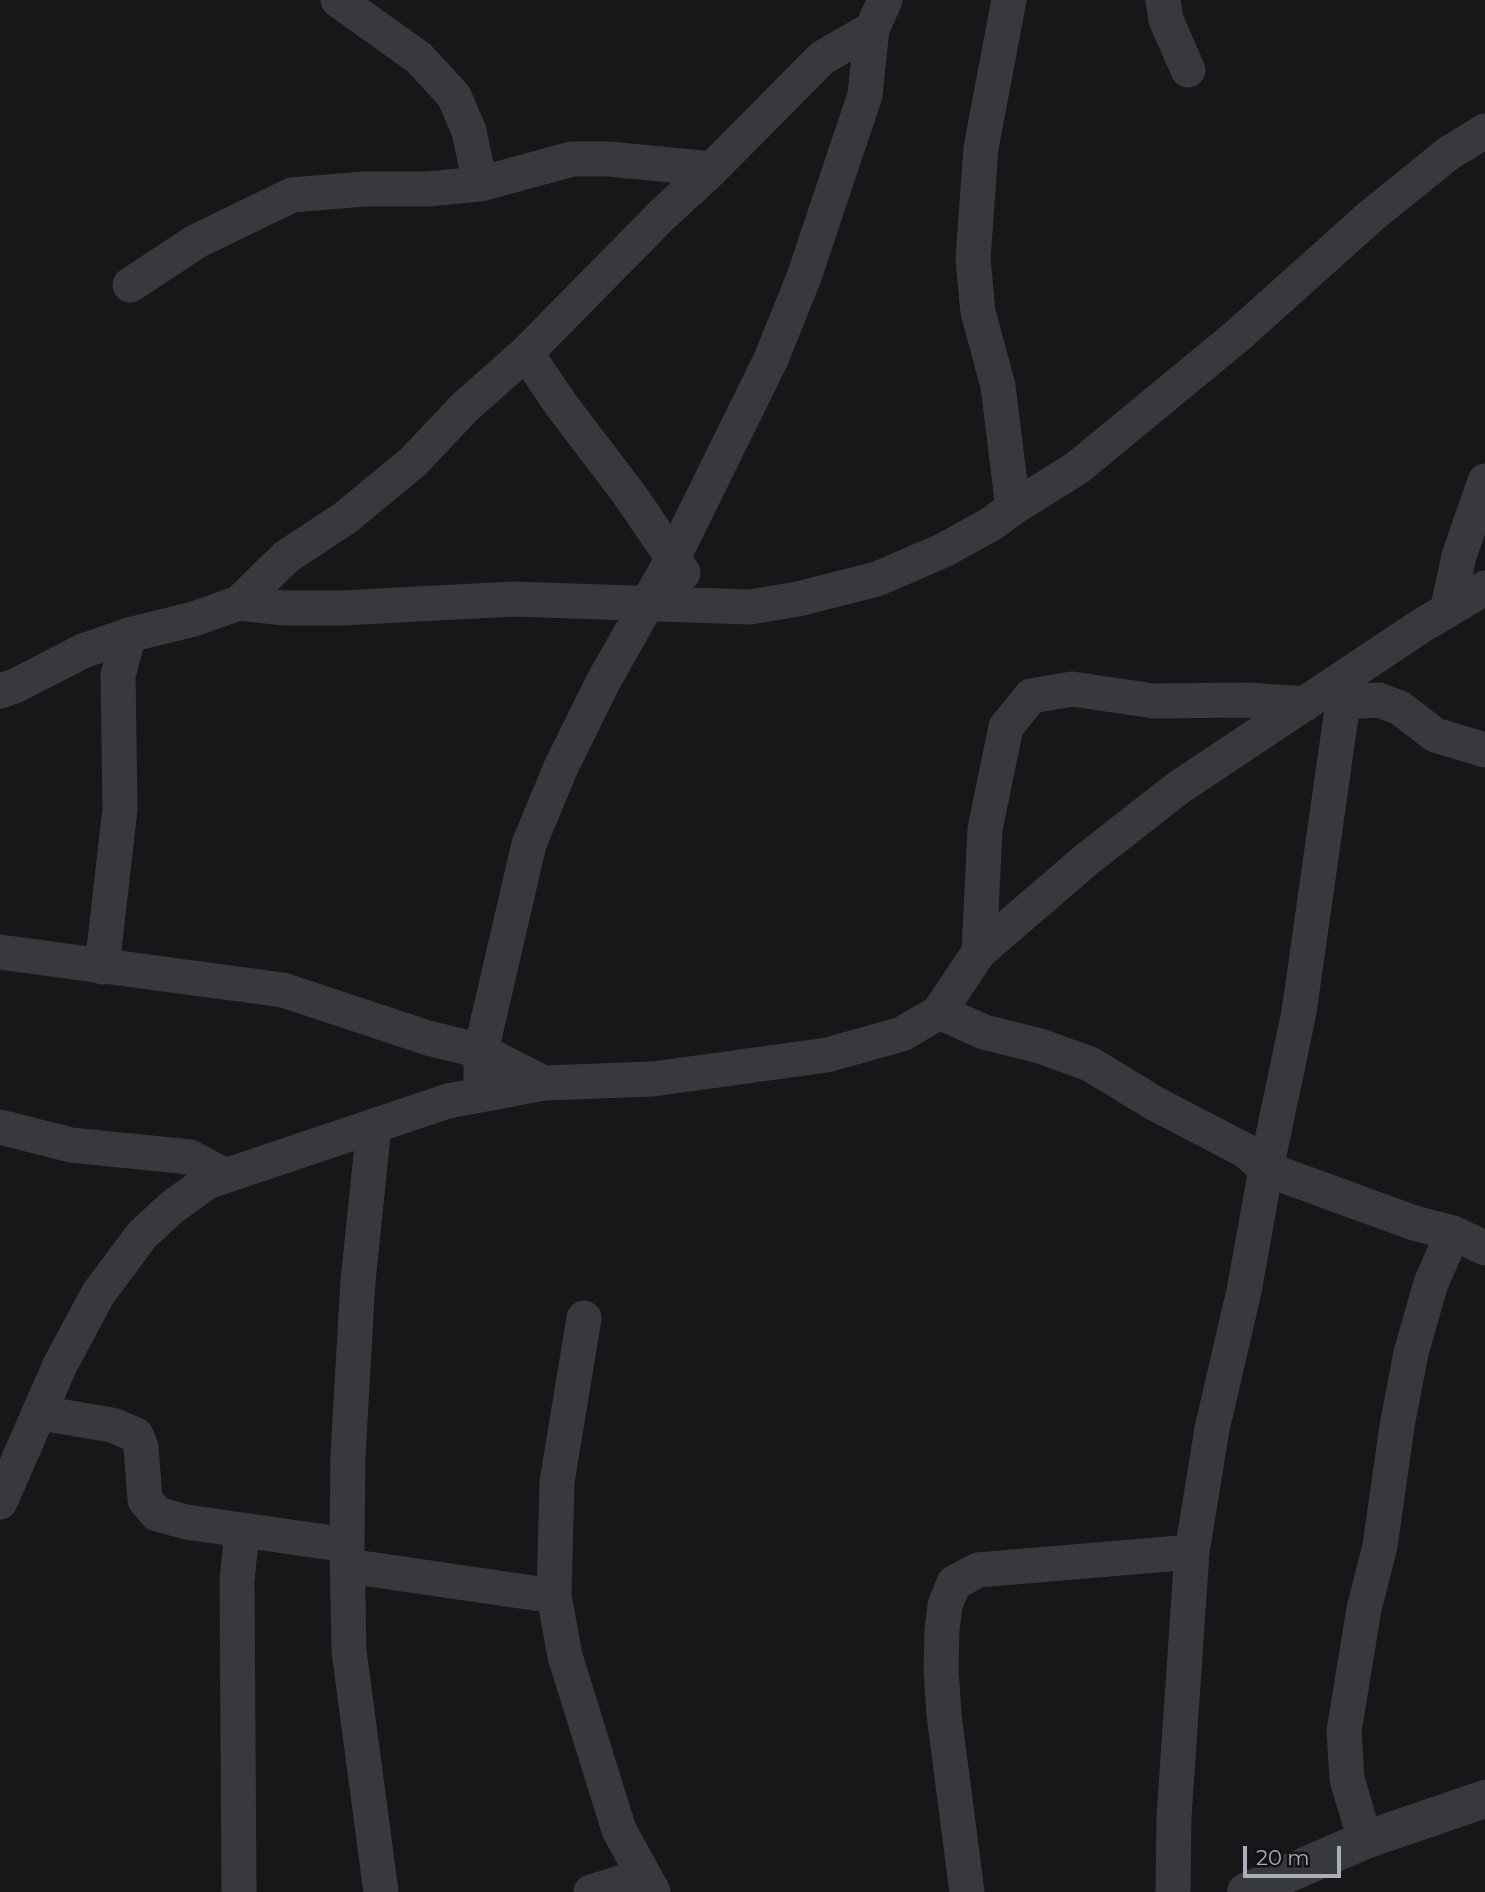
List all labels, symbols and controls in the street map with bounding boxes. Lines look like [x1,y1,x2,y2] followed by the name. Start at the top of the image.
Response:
[1247,1832,1345,1876] scale bar
[1256,1845,1310,1870] text: 20 m

